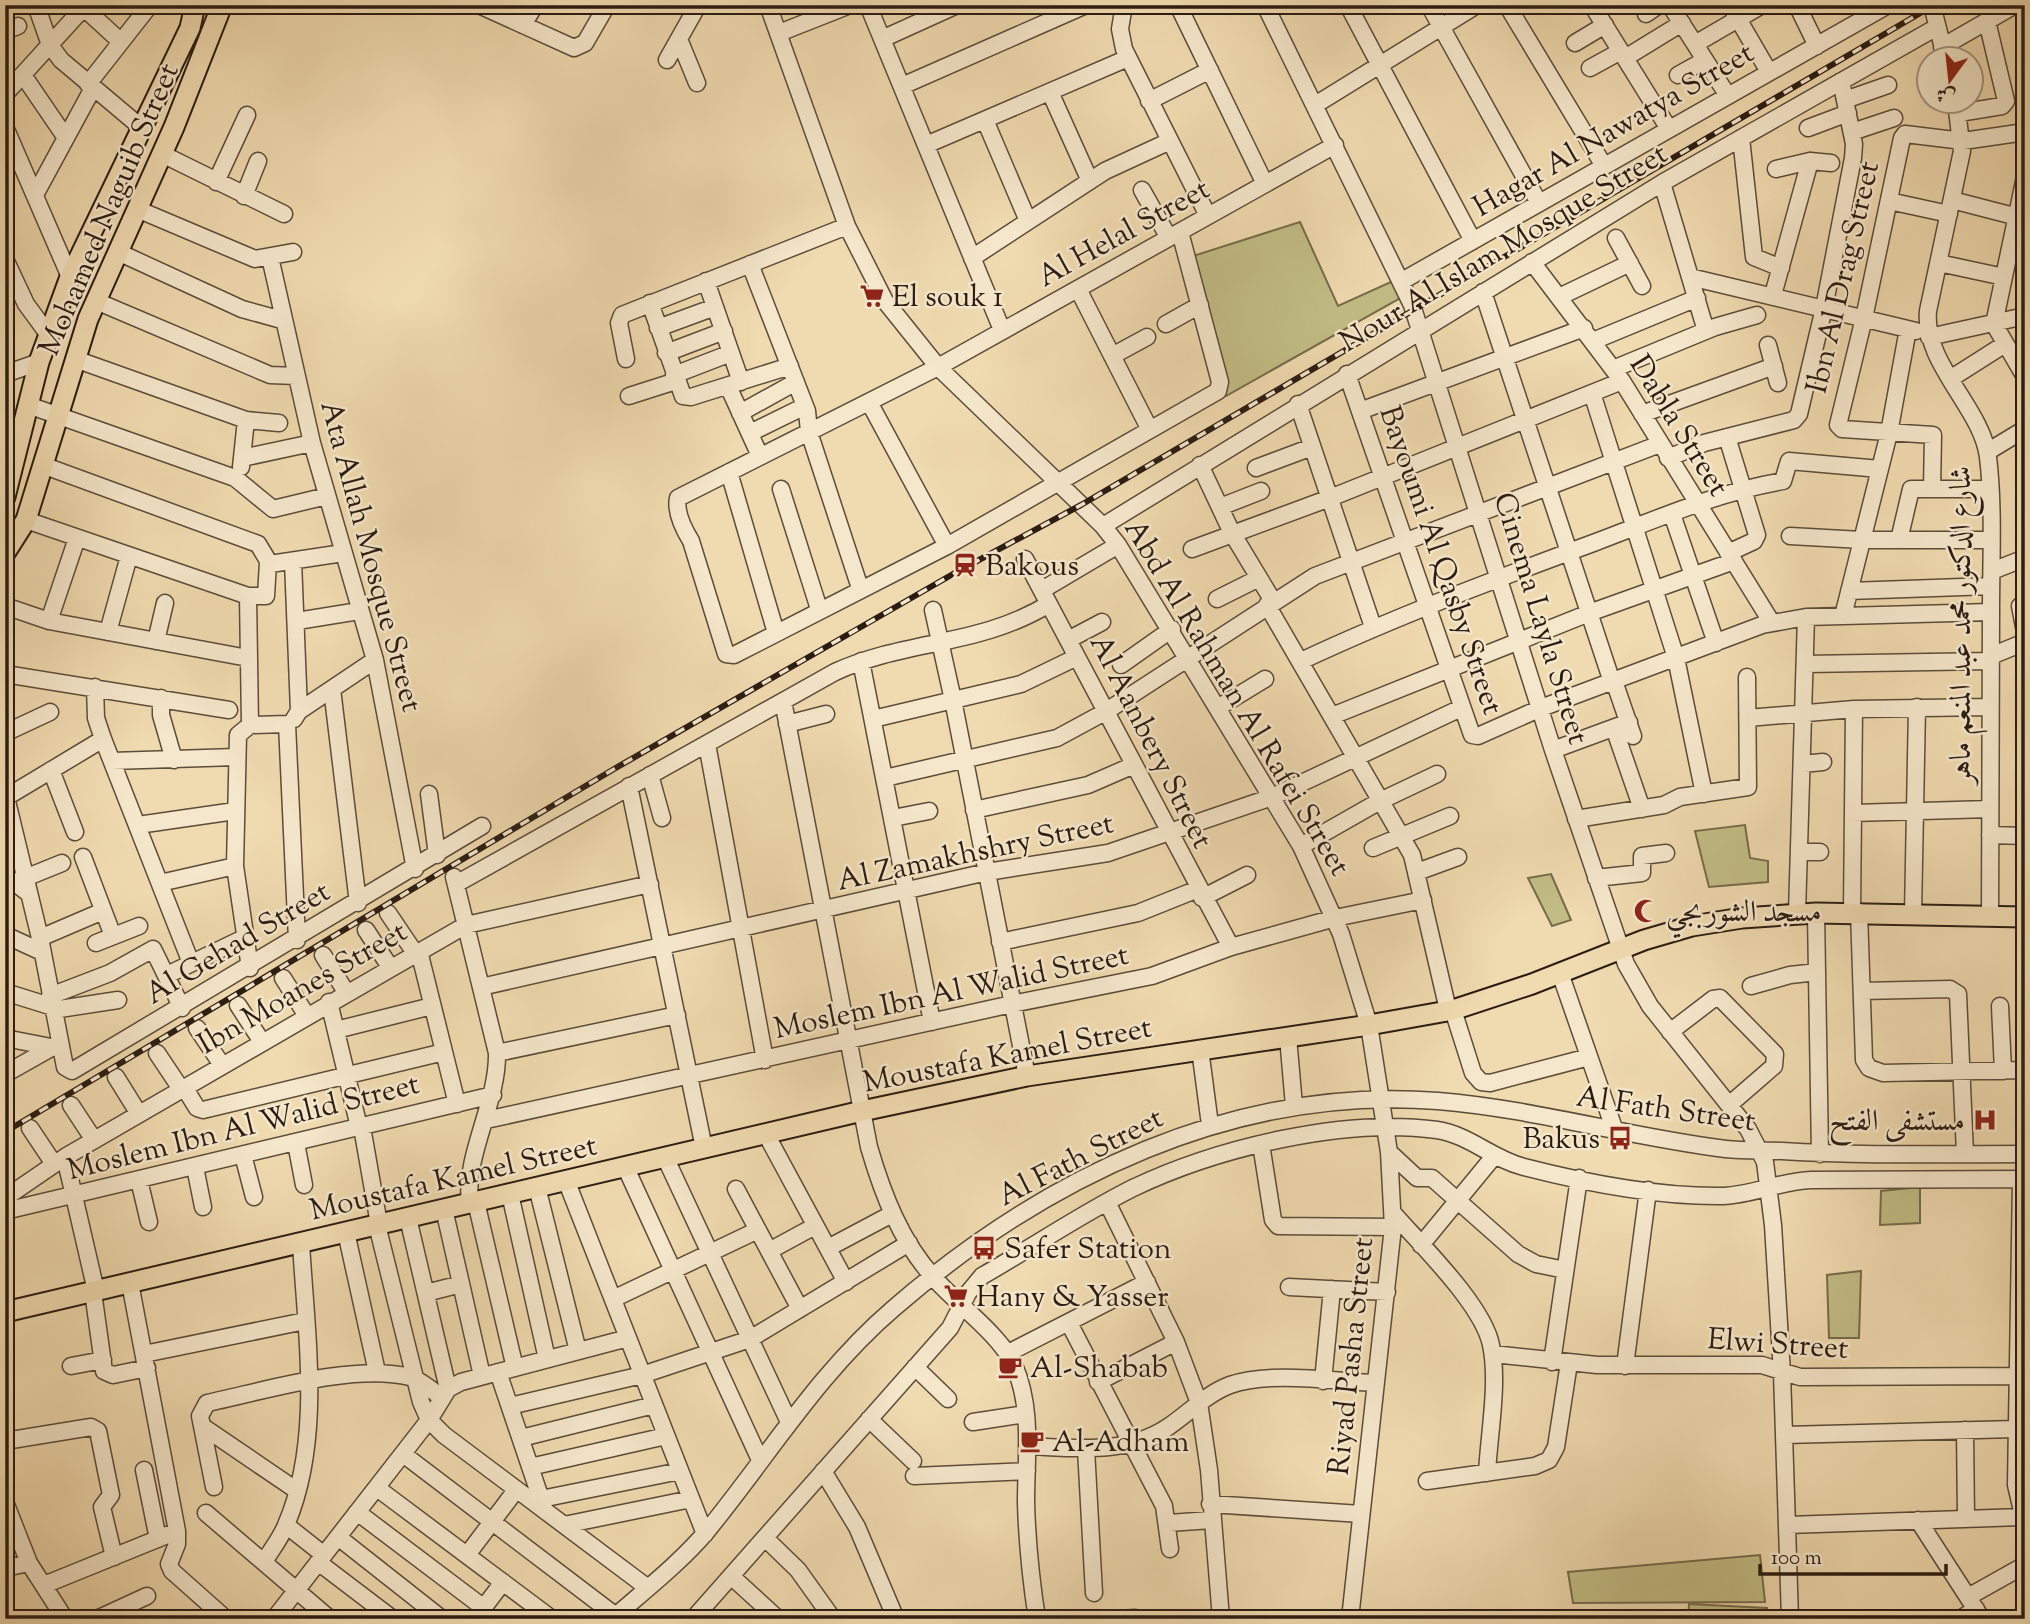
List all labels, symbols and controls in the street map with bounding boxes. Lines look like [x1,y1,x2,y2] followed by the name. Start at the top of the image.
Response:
[1466,33,1763,229] street label: Hagar Al Nawatya Street
[1914,46,1984,116] north arrow
[29,57,191,363] street label: Mohamed Naguib Street
[1934,79,1959,109] text: ش
[1332,134,1676,364] street label: Nour Al Islam Mosque Street
[1797,157,1892,398] street label: Ibn Al Drag Street
[1030,169,1218,299] street label: Al Helal Street
[892,277,1003,320] place label: El souk 1
[858,282,886,310] supermarket icon: El souk 1
[1617,347,1738,505] street label: Dabla Street
[307,396,432,717] street label: Ata Allah Mosque Street
[1367,401,1513,721] street label: Bayoumi Al Qasby Street
[1941,466,1988,787] street label: شارع الدكتور محمد عبد المنعم ماهر
[1481,488,1598,750] street label: Cinema Layla Street
[1112,512,1360,885] street label: Abd Al Rahman Al Rafei Street
[985,546,1079,589] place label: Bakous
[951,551,979,579] station icon: Bakous
[1077,628,1222,857] street label: Al Aanbery Street
[833,803,1118,904] street label: Al Zamakhshry Street
[138,872,339,1016] street label: Al Gehad Street
[1666,892,1822,939] place label: مسجد الشوربجي
[1632,897,1660,925] mosque icon: مسجد الشوربجي
[191,912,416,1067] street label: Ibn Moanes Street
[770,935,1133,1052] street label: Moslem Ibn Al Walid Street
[859,1007,1156,1106] street label: Moustafa Kamel Street
[63,1064,424,1193] street label: Moslem Ibn Al Walid Street
[1573,1077,1758,1144] street label: Al Fath Street
[991,1098,1171,1218] street label: Al Fath Street
[1829,1101,1965,1147] place label: مستشفى الفتح
[1971,1106,1999,1134] hospital icon: مستشفى الفتح
[1522,1119,1600,1162] place label: Bakus
[1606,1124,1634,1152] bus stop icon: Bakus
[306,1125,601,1233] street label: Moustafa Kamel Street
[1004,1229,1172,1272] place label: Safer Station
[970,1234,998,1262] bus stop icon: Safer Station
[1319,1235,1386,1477] street label: Riyad Pasha Street
[976,1277,1169,1320] place label: Hany & Yasser
[942,1282,970,1310] supermarket icon: Hany & Yasser
[1706,1319,1850,1372] street label: Elwi Street
[1030,1348,1168,1391] place label: Al-Shabab
[996,1353,1024,1381] cafe icon: Al-Shabab
[1052,1422,1189,1465] place label: Al-Adham
[1018,1427,1046,1455] cafe icon: Al-Adham
[1760,1533,1946,1577] scale bar
[1771,1544,1822,1574] text: 100 m

